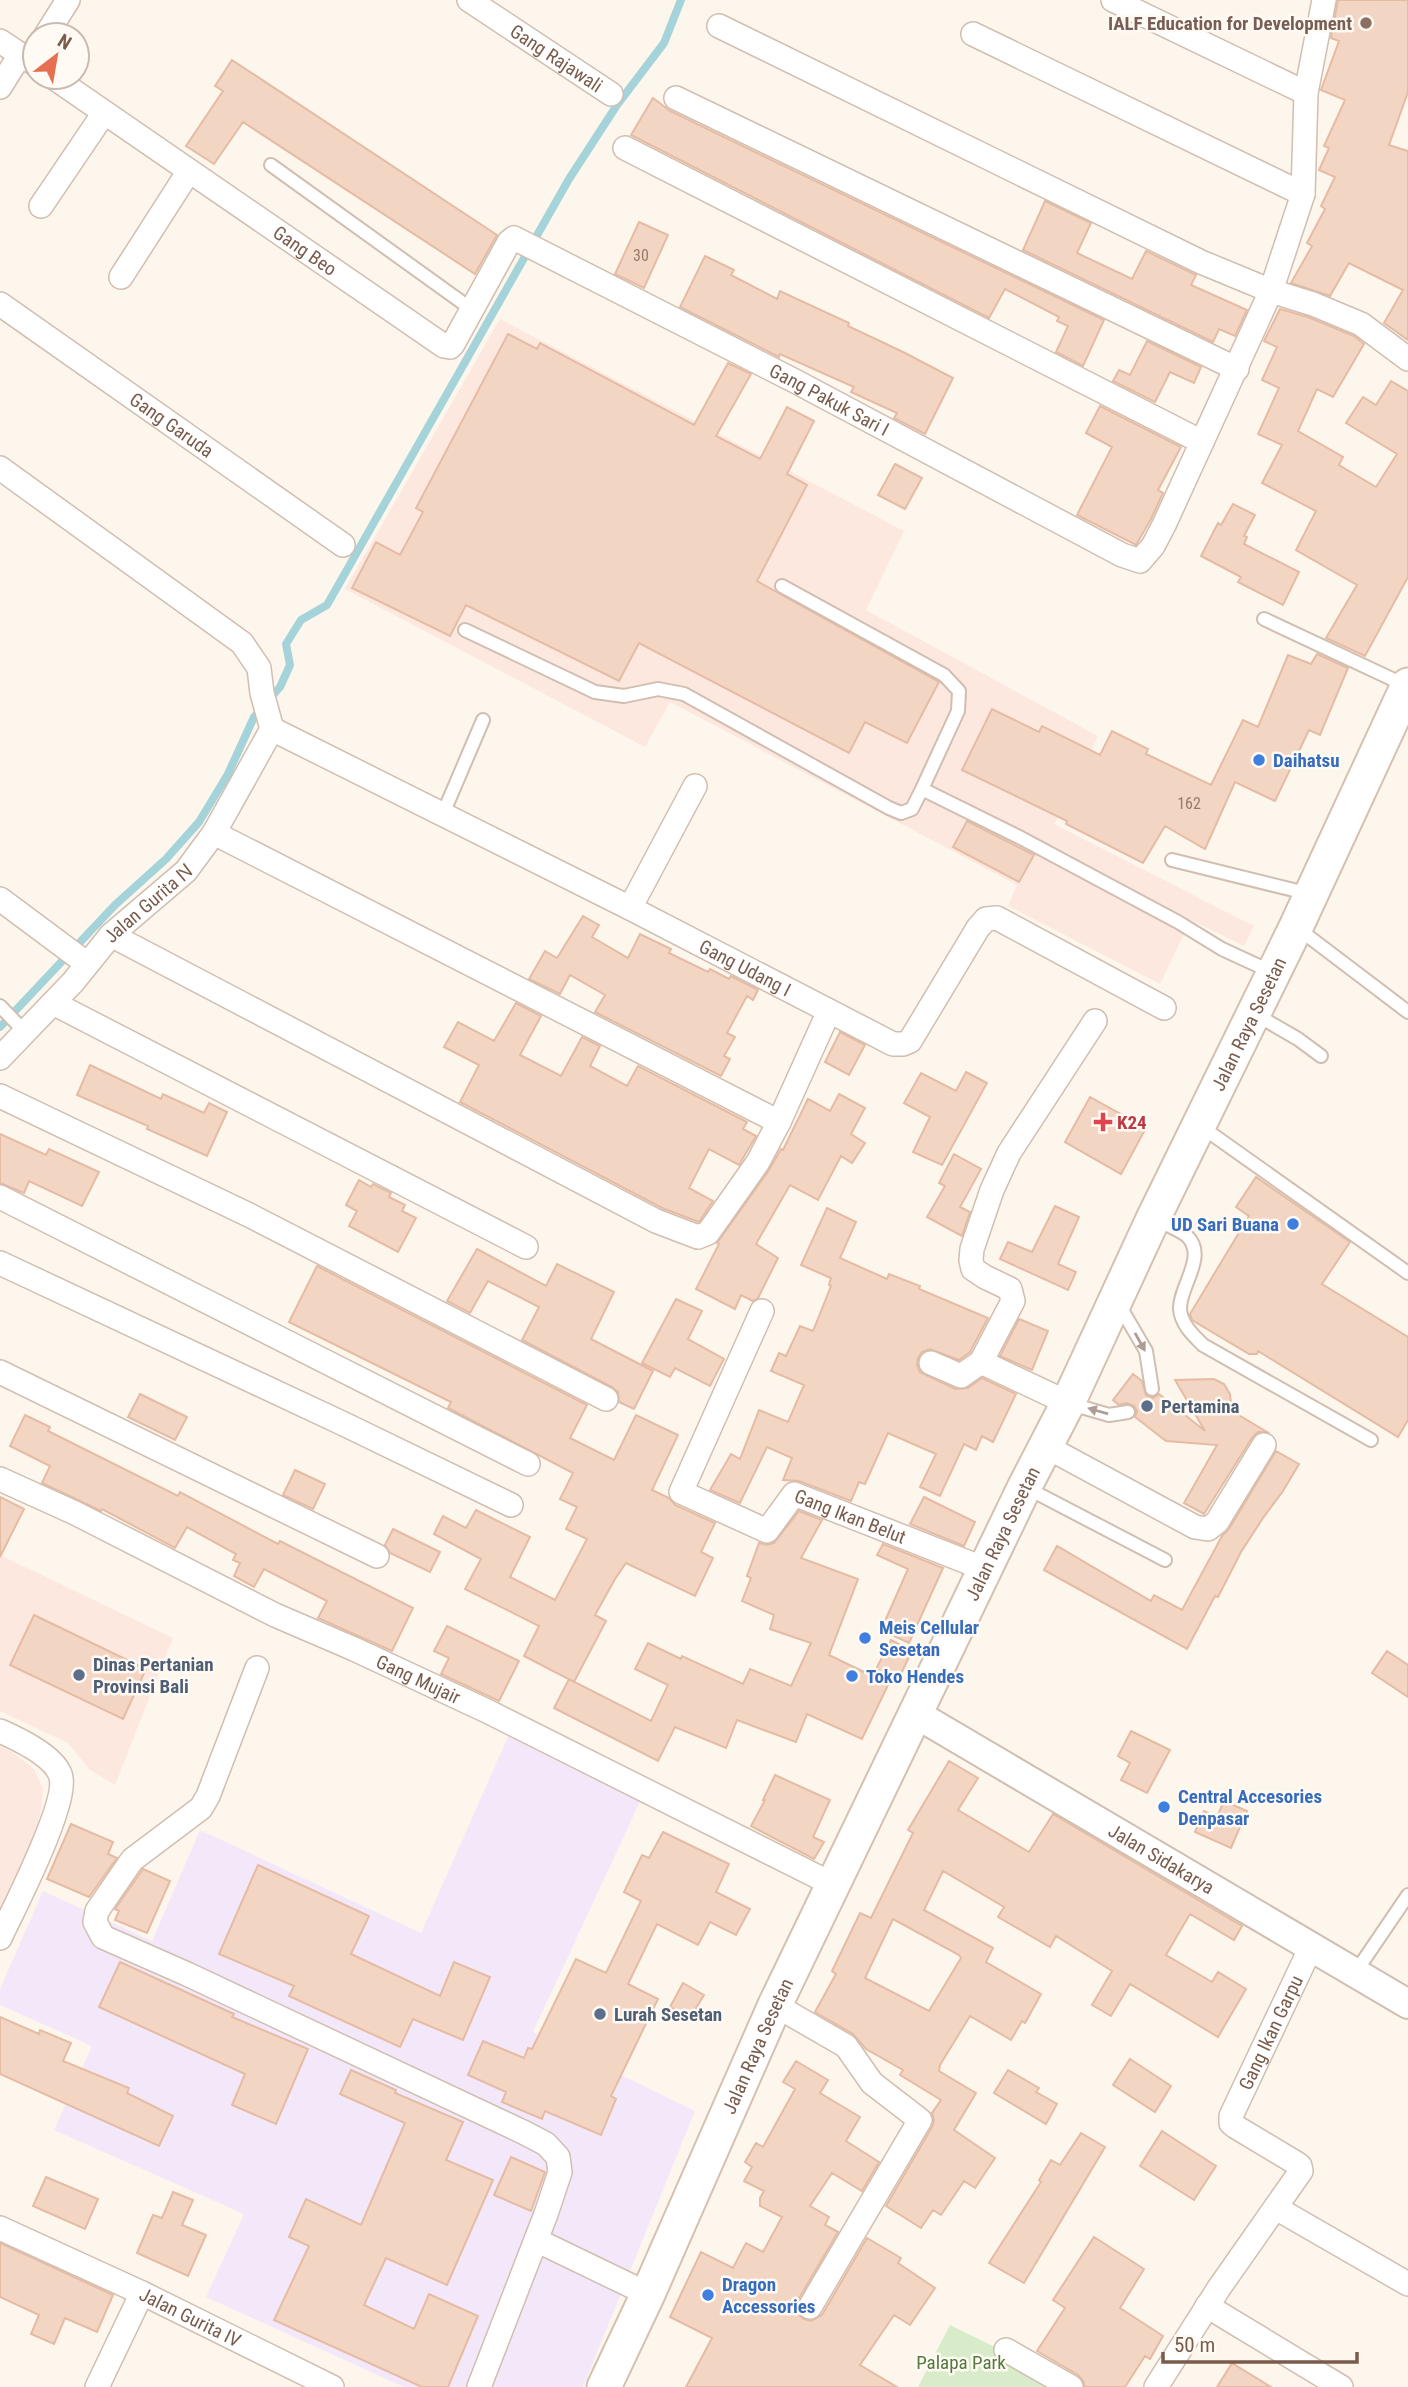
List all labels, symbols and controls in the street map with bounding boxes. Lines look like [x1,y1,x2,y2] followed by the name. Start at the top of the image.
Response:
[1108,12,1352,35] place label: IALF Education for Development
[1358,15,1374,31] marker: IALF Education for Development
[506,20,607,97] street label: Gang Rajawali
[21,21,91,91] north arrow
[54,29,75,55] text: N
[269,221,341,281] street label: Gang Beo
[633,246,649,265] house number: 30
[766,359,893,441] street label: Gang Pakuk Sari I
[125,388,218,462] street label: Gang Garuda
[1273,749,1340,772] place label: Daihatsu
[1251,752,1267,768] marker: Daihatsu
[1177,794,1201,813] house number: 162
[99,860,199,947] street label: Jalan Gurita IV
[695,935,795,1001] street label: Gang Udang I
[1207,954,1291,1095] street label: Jalan Raya Sesetan
[1117,1111,1147,1134] place label: K24
[1095,1114,1111,1130] marker: K24
[1171,1213,1279,1236] place label: UD Sari Buana
[1285,1216,1301,1232] marker: UD Sari Buana
[1134,1332,1146,1352] one-way arrow
[1161,1395,1240,1418] place label: Pertamina
[1139,1398,1155,1414] marker: Pertamina
[1087,1406,1108,1416] one-way arrow
[961,1463,1045,1604] street label: Jalan Raya Sesetan
[791,1484,909,1549] street label: Gang Ikan Belut
[879,1616,979,1661] place label: Meis Cellular Sesetan
[857,1630,873,1646] marker: Meis Cellular Sesetan
[372,1650,464,1709] street label: Gang Mujair
[93,1653,214,1698] place label: Dinas Pertanian Provinsi Bali
[866,1665,964,1688] place label: Toko Hendes
[71,1667,87,1683] marker: Dinas Pertanian Provinsi Bali
[844,1668,860,1684] marker: Toko Hendes
[1178,1785,1322,1830] place label: Central Accesories Denpasar
[1156,1799,1172,1815] marker: Central Accesories Denpasar
[1104,1819,1218,1899] street label: Jalan Sidakarya
[1234,1972,1308,2094] street label: Gang Ikan Garpu
[718,1975,798,2117] street label: Jalan Raya Sesetan
[614,2003,722,2026] place label: Lurah Sesetan
[592,2006,608,2022] marker: Lurah Sesetan
[722,2273,815,2318] place label: Dragon Accessories
[135,2283,245,2352] street label: Jalan Gurita IV
[700,2287,716,2303] marker: Dragon Accessories
[1163,2320,1357,2364] scale bar
[1174,2333,1215,2357] text: 50 m
[916,2351,1006,2374] park label: Palapa Park

